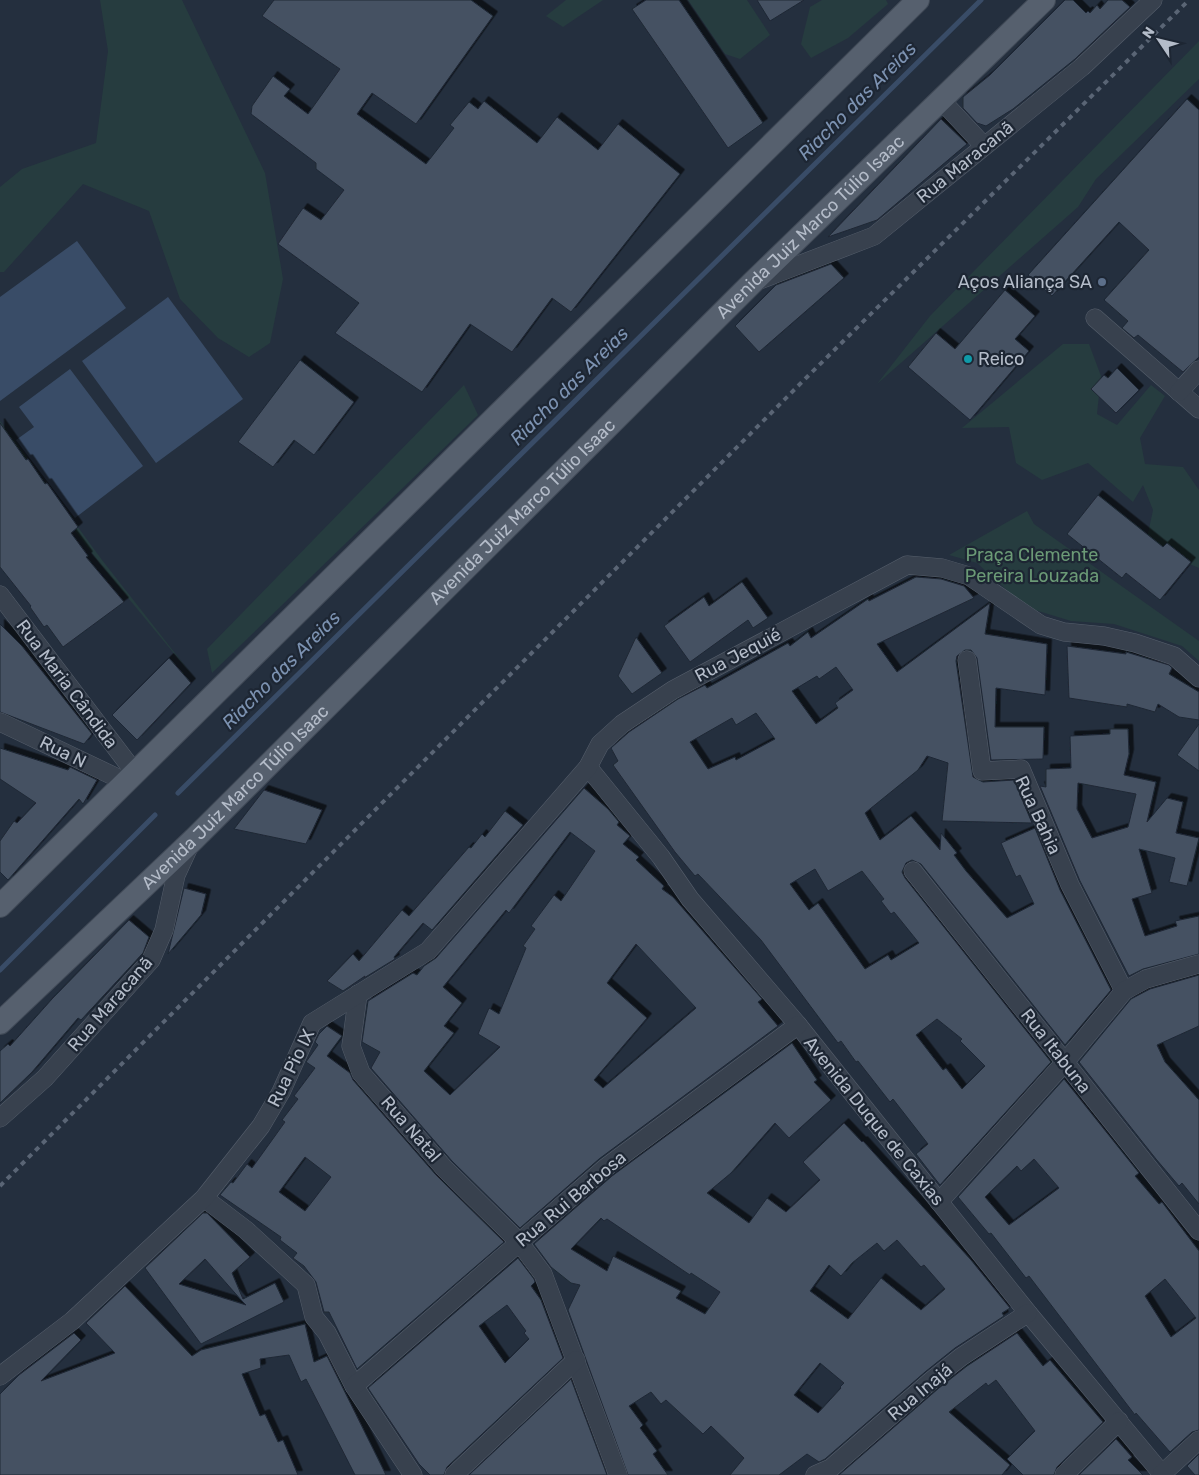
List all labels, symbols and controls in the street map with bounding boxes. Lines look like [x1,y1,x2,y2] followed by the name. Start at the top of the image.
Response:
[1134,15,1184,65] north arrow
[1139,24,1159,42] text: N
[793,37,921,165] water label: Riacho das Areias
[912,116,1018,208] street label: Rua Maracanã
[712,130,909,323] street label: Avenida Juiz Marco Túlio Isaac
[958,271,1092,293] place label: Aços Aliança SA
[1096,276,1108,288] marker: Aços Aliança SA
[505,322,633,450] water label: Riacho das Areias
[978,348,1024,370] place label: Reico
[962,353,974,365] marker: Reico
[425,414,620,609] street label: Avenida Juiz Marco Túlio Isaac
[965,544,1099,587] park label: Praça Clemente Pereira Louzada
[217,606,345,734] water label: Riacho das Areias
[11,615,123,753] street label: Rua Maria Cândida
[691,623,785,687] street label: Rua Jequié
[137,700,333,894] street label: Avenida Juiz Marco Túlio Isaac
[36,731,90,773] street label: Rua N
[1010,772,1066,858] street label: Rua Bahia
[63,952,157,1056] street label: Rua Maracanã
[1016,1004,1096,1098] street label: Rua Itabuna
[263,1025,319,1111] street label: Rua Pio IX
[799,1032,949,1210] street label: Avenida Duque de Caxias
[376,1091,446,1167] street label: Rua Natal
[511,1146,631,1252] street label: Rua Rui Barbosa
[883,1359,957,1425] street label: Rua Inajá

